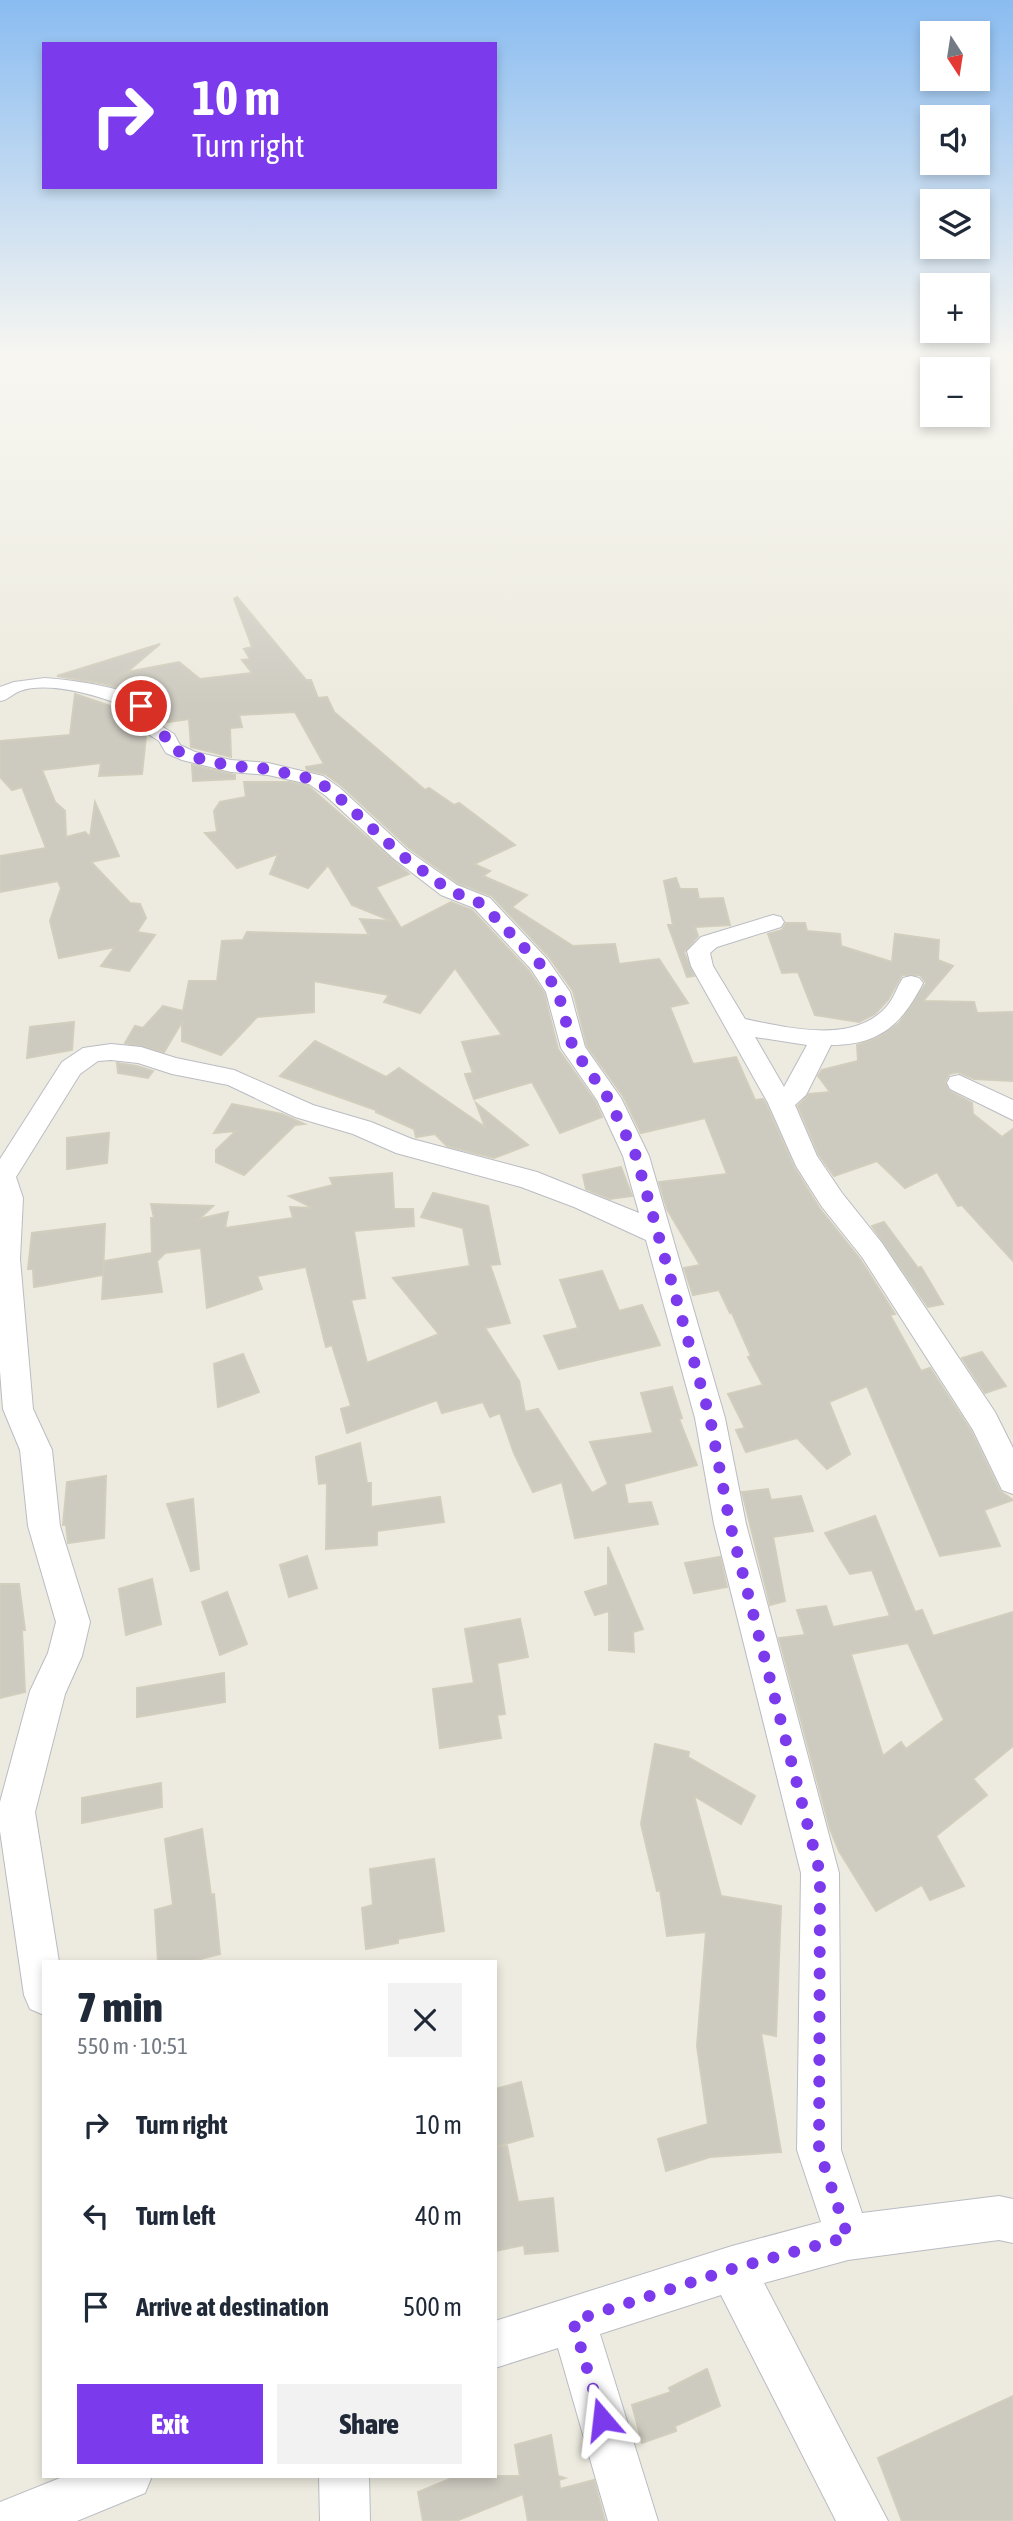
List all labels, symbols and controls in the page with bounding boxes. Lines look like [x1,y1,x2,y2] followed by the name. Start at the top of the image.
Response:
[920,21,990,91] north arrow
[920,21,990,427] map controls
[192,69,280,125] text: 10 m
[77,70,168,161] icon: right
[920,105,990,175] button: sound
[192,127,305,164] text: Turn right
[920,189,990,259] button: layers
[920,273,990,343] button: +
[920,357,990,427] button: −
[111,676,171,736] pin
[122,687,160,725] icon: arrive
[77,1983,163,2031] text: 7 min
[388,1983,462,2057] button: close
[77,2033,188,2059] text: 550 m · 10:51
[77,2106,115,2144] icon: right
[136,2110,227,2140] text: Turn right
[415,2110,462,2140] text: 10 m
[77,2197,115,2235] icon: left
[136,2201,216,2231] text: Turn left
[415,2201,462,2231] text: 40 m
[77,2288,115,2326] icon: arrive
[136,2292,329,2322] text: Arrive at destination
[403,2292,462,2322] text: 500 m
[565,2382,639,2456] position arrow
[77,2384,263,2464] button: Exit
[277,2384,462,2464] button: Share

